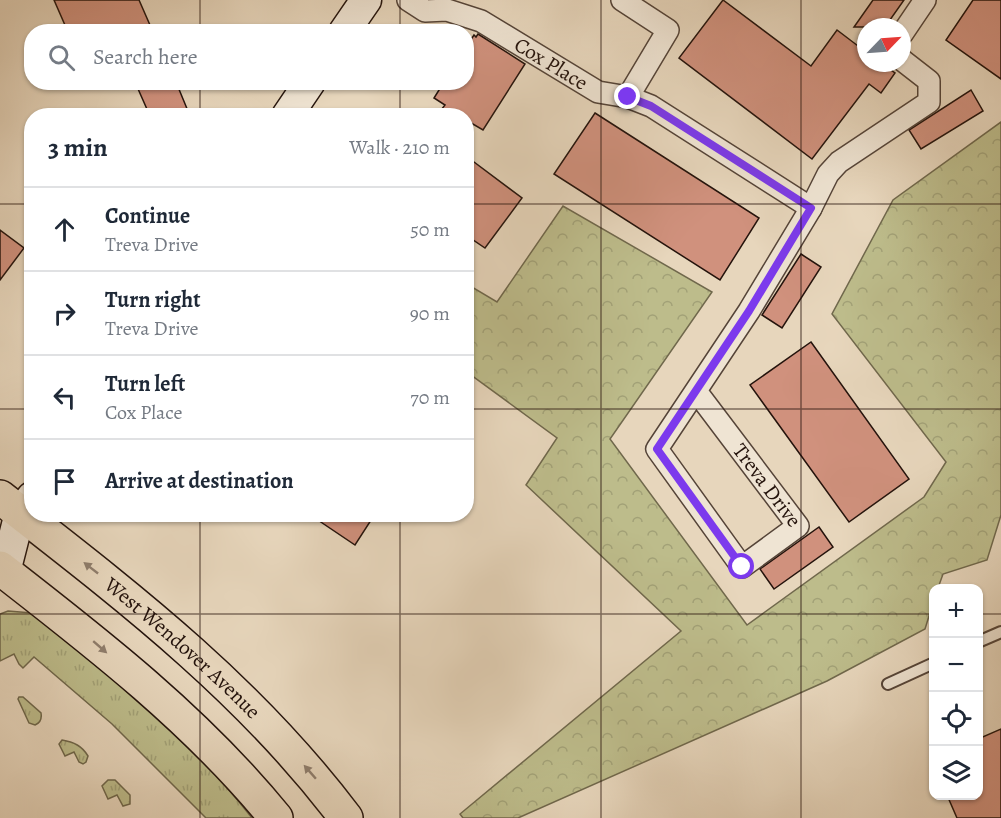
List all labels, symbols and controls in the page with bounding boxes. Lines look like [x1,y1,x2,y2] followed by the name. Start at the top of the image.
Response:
[857,18,911,72] north arrow
[24,24,474,90] search box
[509,30,593,97] street label: Cox Place
[45,41,78,74] icon: search
[93,42,198,72] text: Search here
[614,83,640,109] route end
[48,130,108,165] text: 3 min
[349,134,450,161] text: Walk · 210 m
[105,201,190,231] text: Continue
[48,213,81,246] icon: ahead
[410,216,450,243] text: 50 m
[105,231,199,258] text: Treva Drive
[105,285,201,315] text: Turn right
[48,297,81,330] icon: right
[410,300,450,327] text: 90 m
[105,315,199,342] text: Treva Drive
[105,369,185,399] text: Turn left
[48,381,81,414] icon: left
[410,384,450,411] text: 70 m
[105,399,183,426] text: Cox Place
[726,438,808,533] street label: Treva Drive
[48,465,81,498] icon: arrive
[105,466,294,496] text: Arrive at destination
[728,553,754,579] route start
[83,562,98,574] one-way arrow
[98,570,267,725] street label: West Wendover Avenue
[929,584,983,800] map controls
[929,584,983,638] button: +
[929,638,983,692] button: −
[93,640,108,654] one-way arrow
[929,692,983,746] button: locate
[929,746,983,800] button: layers
[304,765,317,780] one-way arrow

